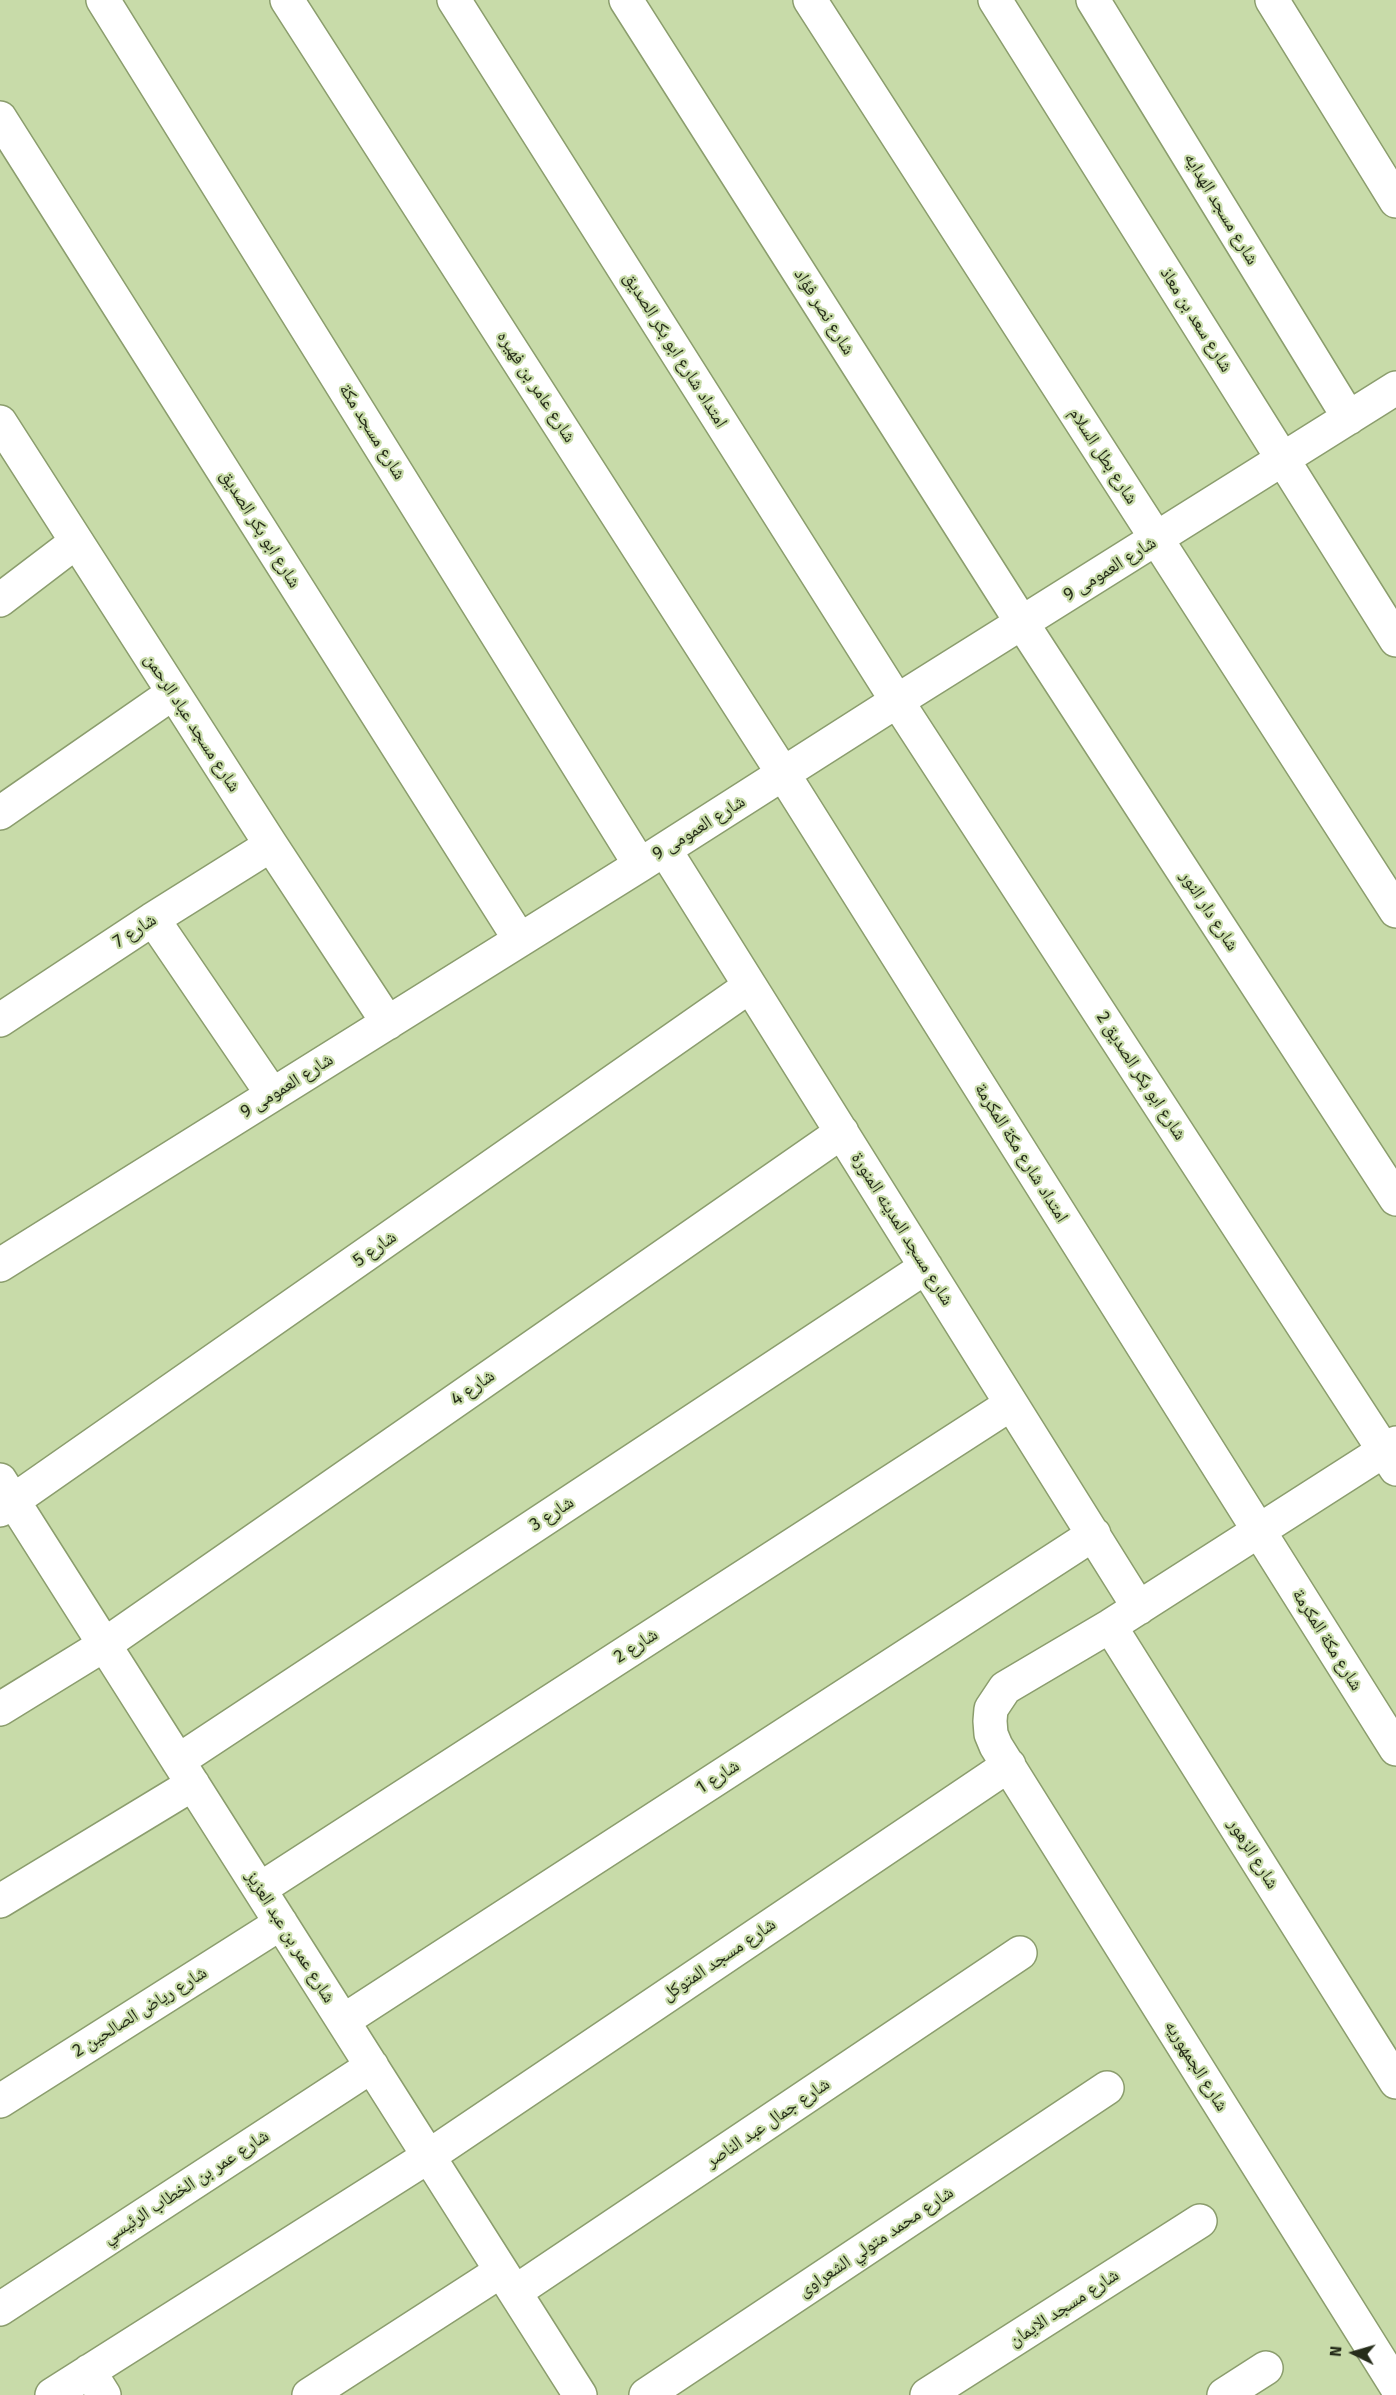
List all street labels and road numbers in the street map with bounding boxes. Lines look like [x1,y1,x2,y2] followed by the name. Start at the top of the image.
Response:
[1179,149,1263,269] street label: شارع مسجد الهدايه
[1155,264,1237,376] street label: شارع سعد بن معاذ
[789,265,859,359] street label: شارع نصر فؤاد
[618,268,732,432] street label: امتداد شارع ابو بكر الصديق
[492,327,580,447] street label: شارع عامر بن فهيره
[334,380,410,484] street label: شارع مسجد مكة
[1064,404,1142,508] street label: شارع بطل السلام
[215,466,305,592] street label: شارع ابو بكر الصديق
[1060,532,1160,606] street label: شارع العمومى 9
[139,650,245,796] street label: شارع مسجد عباد الرحمن
[649,791,749,865] street label: شارع العمومى 9
[1175,867,1243,955] street label: شارع دار النور
[109,909,161,953] street label: شارع 7
[1091,1008,1191,1144] street label: شارع ابو بكر الصديق 2
[237,1049,337,1123] street label: شارع العمومى 9
[970,1080,1072,1226] street label: امتداد شارع مكة المكرمة
[846,1149,958,1309] street label: شارع مسجد المدينه المنورة
[349,1226,401,1272] street label: شارع 5
[447,1365,499,1411] street label: شارع 4
[526,1492,578,1536] street label: شارع 3
[1287,1585,1367,1695] street label: شارع مكة المكرمة
[610,1624,662,1668] street label: شارع 2
[693,1755,743,1799] street label: شارع 1
[1223,1815,1283,1893] street label: شارع الزهور
[241,1867,339,2007] street label: شارع عمر بن عبد العزيز
[658,1914,780,2006] street label: شارع مسجد المتوكل
[69,1962,211,2062] street label: شارع رياض الصالحين 2
[1160,2017,1232,2115] street label: شارع الجمهوريه
[702,2074,834,2172] street label: شارع جمال عبد الناصر
[99,2125,273,2249] street label: شارع عمر بن الخطاب الرئيسي
[794,2182,958,2302] street label: شارع محمد متولي الشعراوى
[1005,2264,1123,2352] street label: شارع مسجد الايمان

